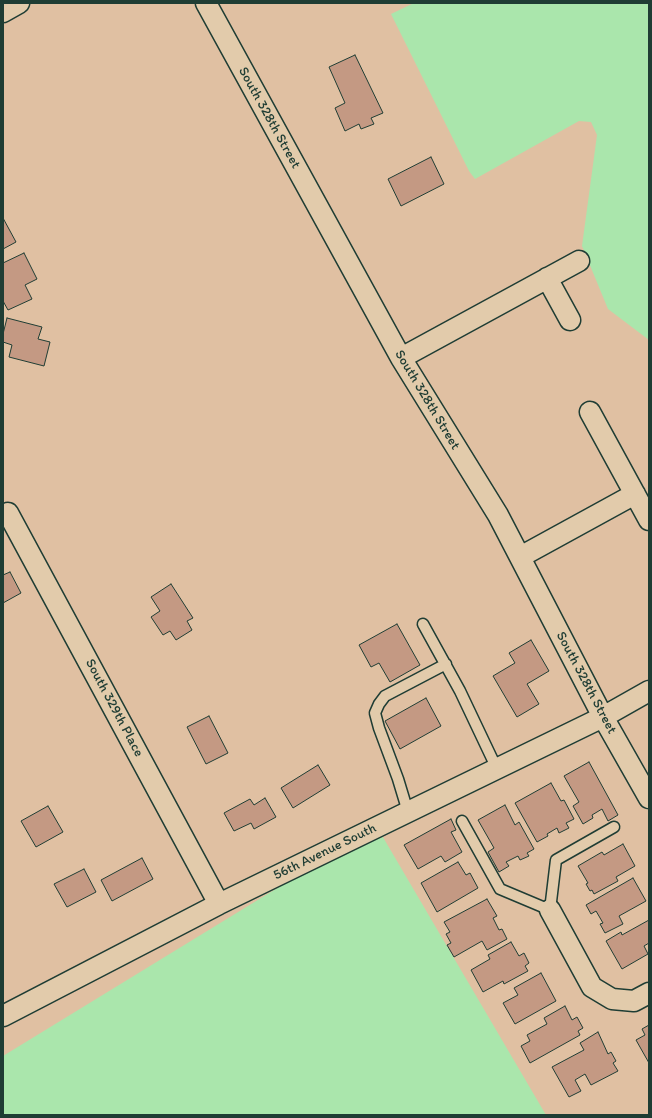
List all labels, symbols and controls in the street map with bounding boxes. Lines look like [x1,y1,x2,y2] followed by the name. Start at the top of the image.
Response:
[234,64,304,172] street label: South 328th Street
[391,347,463,453] street label: South 328th Street
[552,629,620,737] street label: South 328th Street
[81,656,147,760] street label: South 329th Place
[271,820,379,884] street label: 56th Avenue South

